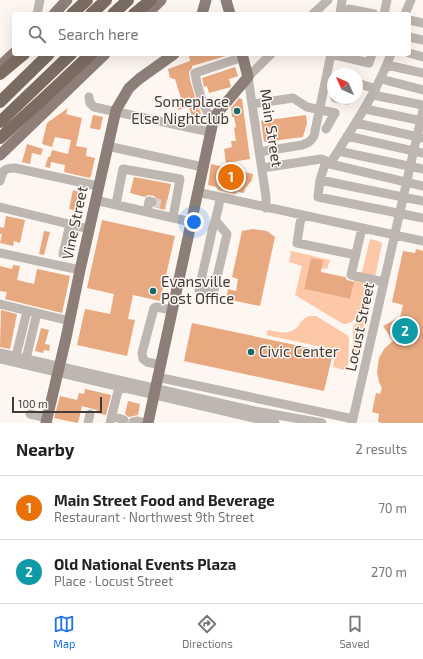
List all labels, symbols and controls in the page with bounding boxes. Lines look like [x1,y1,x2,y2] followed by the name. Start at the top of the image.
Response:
[12,12,411,56] search box
[26,23,48,45] icon: search
[58,25,139,43] text: Search here
[327,68,363,104] north arrow
[257,87,287,168] street label: Main Street
[131,92,229,127] place label: Someplace Else Nightclub
[232,106,242,116] marker: Someplace Else Nightclub
[218,162,244,192] pin: 1
[57,184,91,261] street label: Vine Street
[184,212,204,232] your location
[161,272,234,307] place label: Evansville Post Office
[341,280,377,373] street label: Locust Street
[148,286,158,296] marker: Evansville Post Office
[392,316,418,346] pin: 2
[259,342,339,360] place label: Civic Center
[246,347,256,357] marker: Civic Center
[12,395,102,414] scale bar
[18,397,48,410] text: 100 m
[16,439,74,459] text: Nearby
[355,441,407,457] text: 2 results
[54,491,275,509] text: Main Street Food and Beverage
[26,500,32,516] text: 1
[378,500,407,516] text: 70 m
[54,509,254,525] text: Restaurant · Northwest 9th Street
[54,555,236,573] text: Old National Events Plaza
[25,564,33,580] text: 2
[371,564,407,580] text: 270 m
[54,573,173,589] text: Place · Locust Street
[53,613,75,650] tab: Map
[182,613,233,650] tab: Directions
[339,613,370,650] tab: Saved

